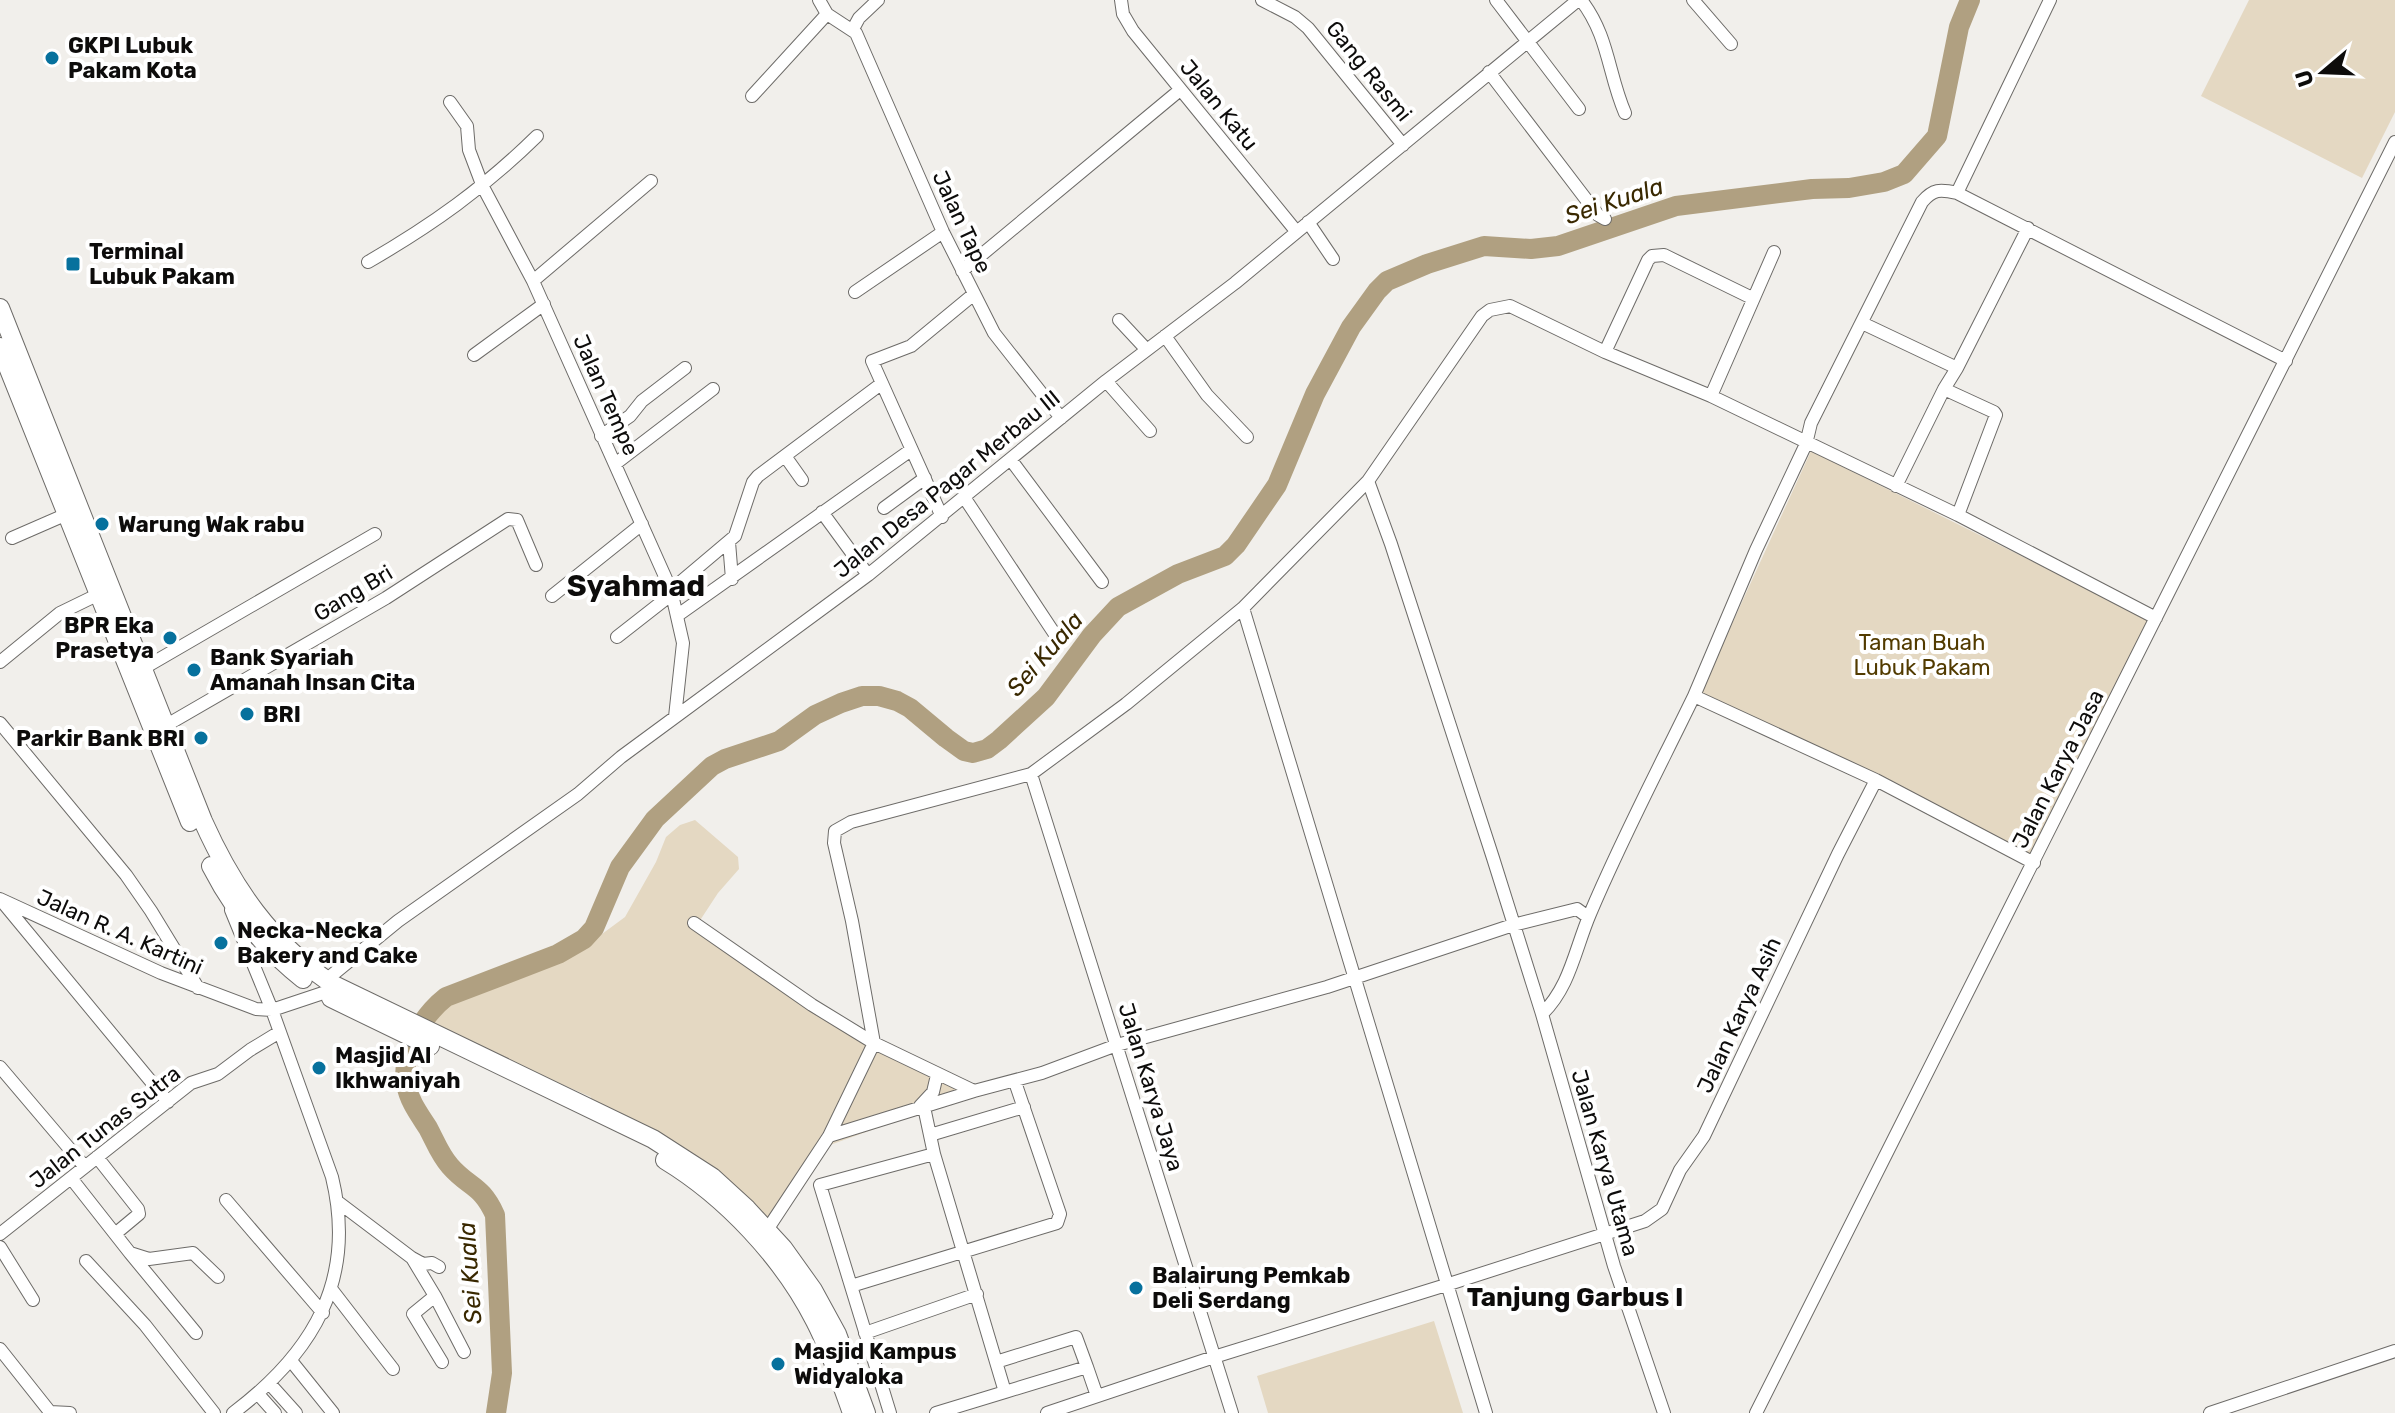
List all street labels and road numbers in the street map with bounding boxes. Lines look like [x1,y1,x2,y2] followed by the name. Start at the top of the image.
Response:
[1320,15,1418,127] street label: Gang Rasmi
[1174,54,1264,156] street label: Jalan Katu
[927,166,997,278] street label: Jalan Tape
[567,330,645,460] street label: Jalan Tempe
[829,384,1065,584] street label: Jalan Desa Pagar Merbau III
[309,559,397,627] street label: Gang Bri
[2006,685,2110,853] street label: Jalan Karya Jasa
[33,883,207,981] street label: Jalan R. A. Kartini
[1691,933,1787,1097] street label: Jalan Karya Asih
[1113,1000,1189,1174] street label: Jalan Karya Jaya
[24,1060,186,1194] street label: Jalan Tunas Sutra
[1565,1067,1645,1259] street label: Jalan Karya Utama

